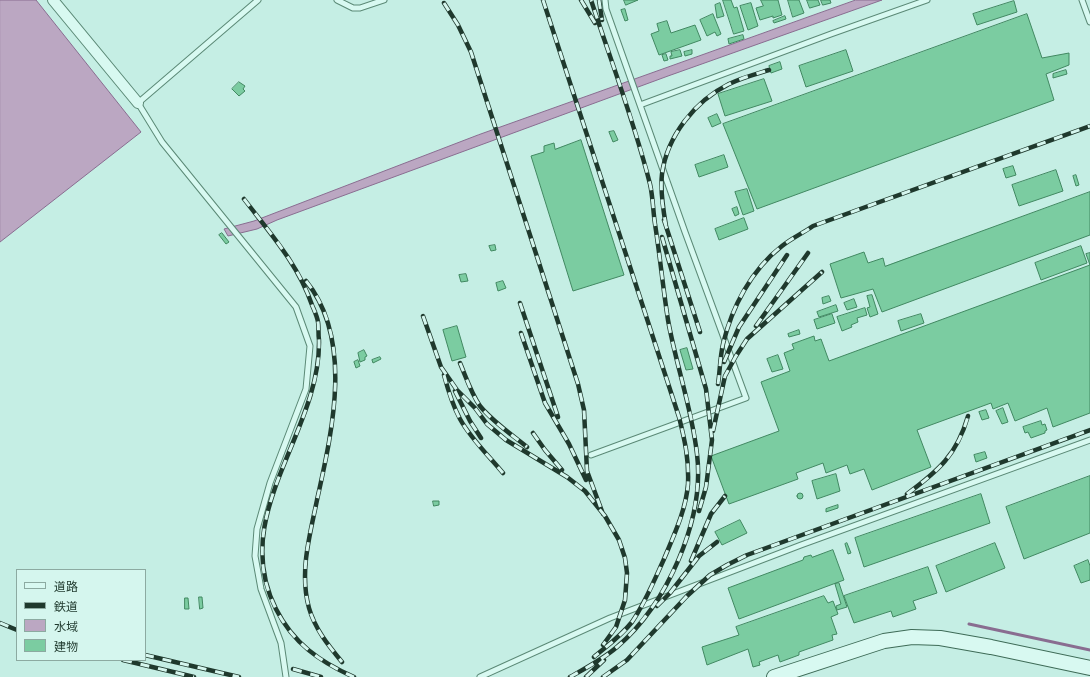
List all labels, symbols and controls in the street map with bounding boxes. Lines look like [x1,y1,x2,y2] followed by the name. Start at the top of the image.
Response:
[16,569,146,661] legend
[54,579,78,594] text: 道路
[54,599,78,614] text: 鉄道
[54,619,78,634] text: 水域
[54,639,78,654] text: 建物

